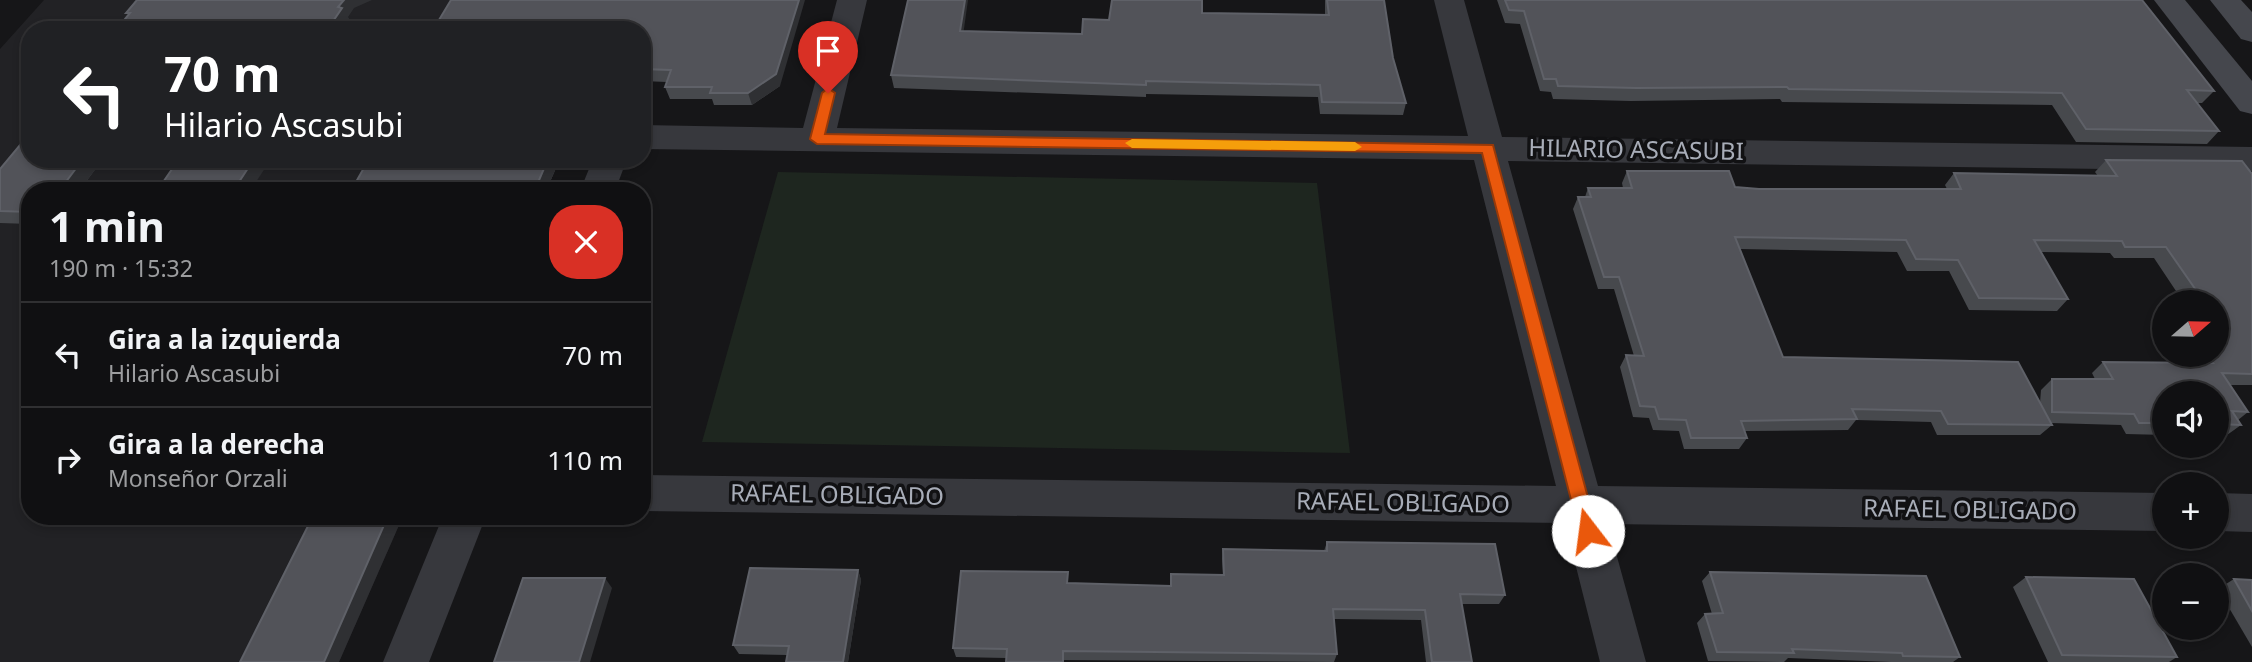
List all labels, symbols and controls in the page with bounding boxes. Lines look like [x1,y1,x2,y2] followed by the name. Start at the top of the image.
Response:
[798,21,858,93] pin
[809,32,847,70] icon: arrive
[164,40,281,106] text: 70 m
[49,49,140,140] icon: left
[164,103,403,146] text: Hilario Ascasubi
[1528,130,1744,167] street label: HILARIO ASCASUBI
[49,197,165,254] text: 1 min
[549,205,623,279] button: close
[49,252,193,284] text: 190 m · 15:32
[2152,290,2230,368] north arrow
[2152,290,2229,640] map controls
[108,321,341,357] text: Gira a la izquierda
[49,336,87,374] icon: left
[562,337,623,373] text: 70 m
[108,357,280,389] text: Hilario Ascasubi
[2152,381,2229,458] button: sound
[108,426,325,462] text: Gira a la derecha
[49,441,87,479] icon: right
[547,442,623,478] text: 110 m
[108,462,288,494] text: Monseñor Orzali
[2152,472,2229,549] button: +
[730,475,944,512] street label: RAFAEL OBLIGADO
[1296,483,1510,520] street label: RAFAEL OBLIGADO
[1863,490,2077,527] street label: RAFAEL OBLIGADO
[1551,494,1625,568] position arrow
[2152,563,2229,640] button: −

